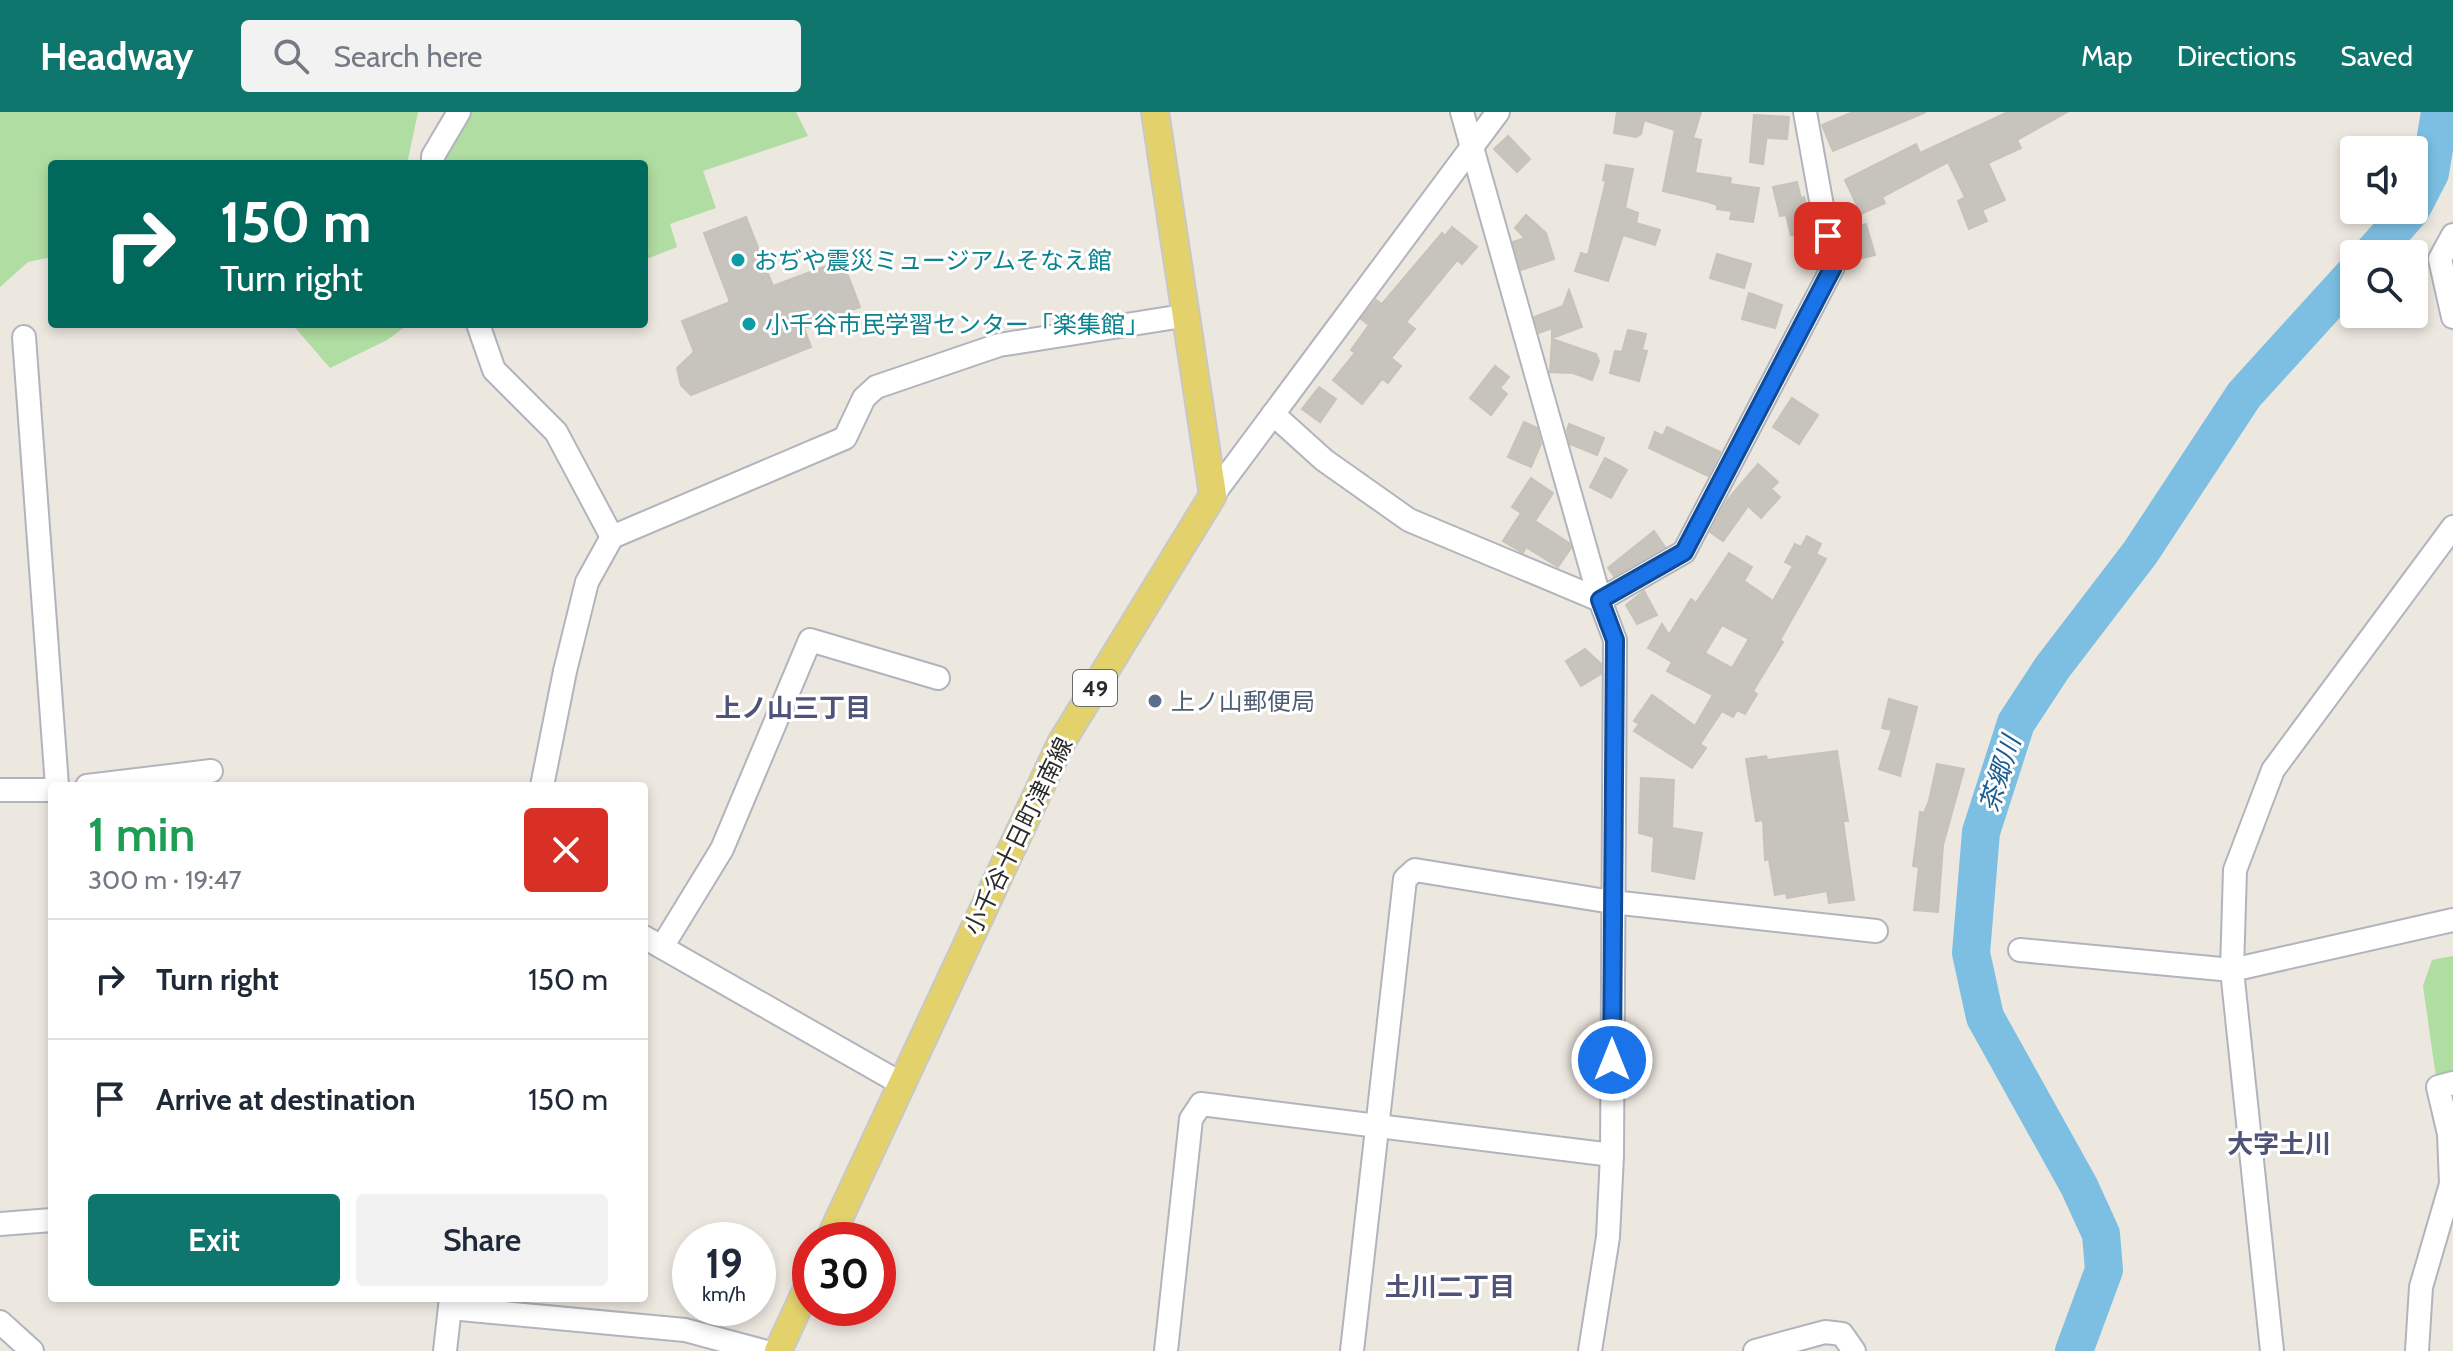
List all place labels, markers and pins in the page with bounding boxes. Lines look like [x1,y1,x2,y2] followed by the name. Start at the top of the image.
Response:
[1794,202,1862,270] pin
[754,246,1112,275] place label: おぢや震災ミュージアムそなえ館
[729,251,747,269] marker: おぢや震災ミュージアムそなえ館
[765,310,1149,339] place label: 小千谷市民学習センター「楽集館」
[740,315,758,333] marker: 小千谷市民学習センター「楽集館」
[1171,687,1315,716] place label: 上ノ山郵便局
[1146,692,1164,710] marker: 上ノ山郵便局

